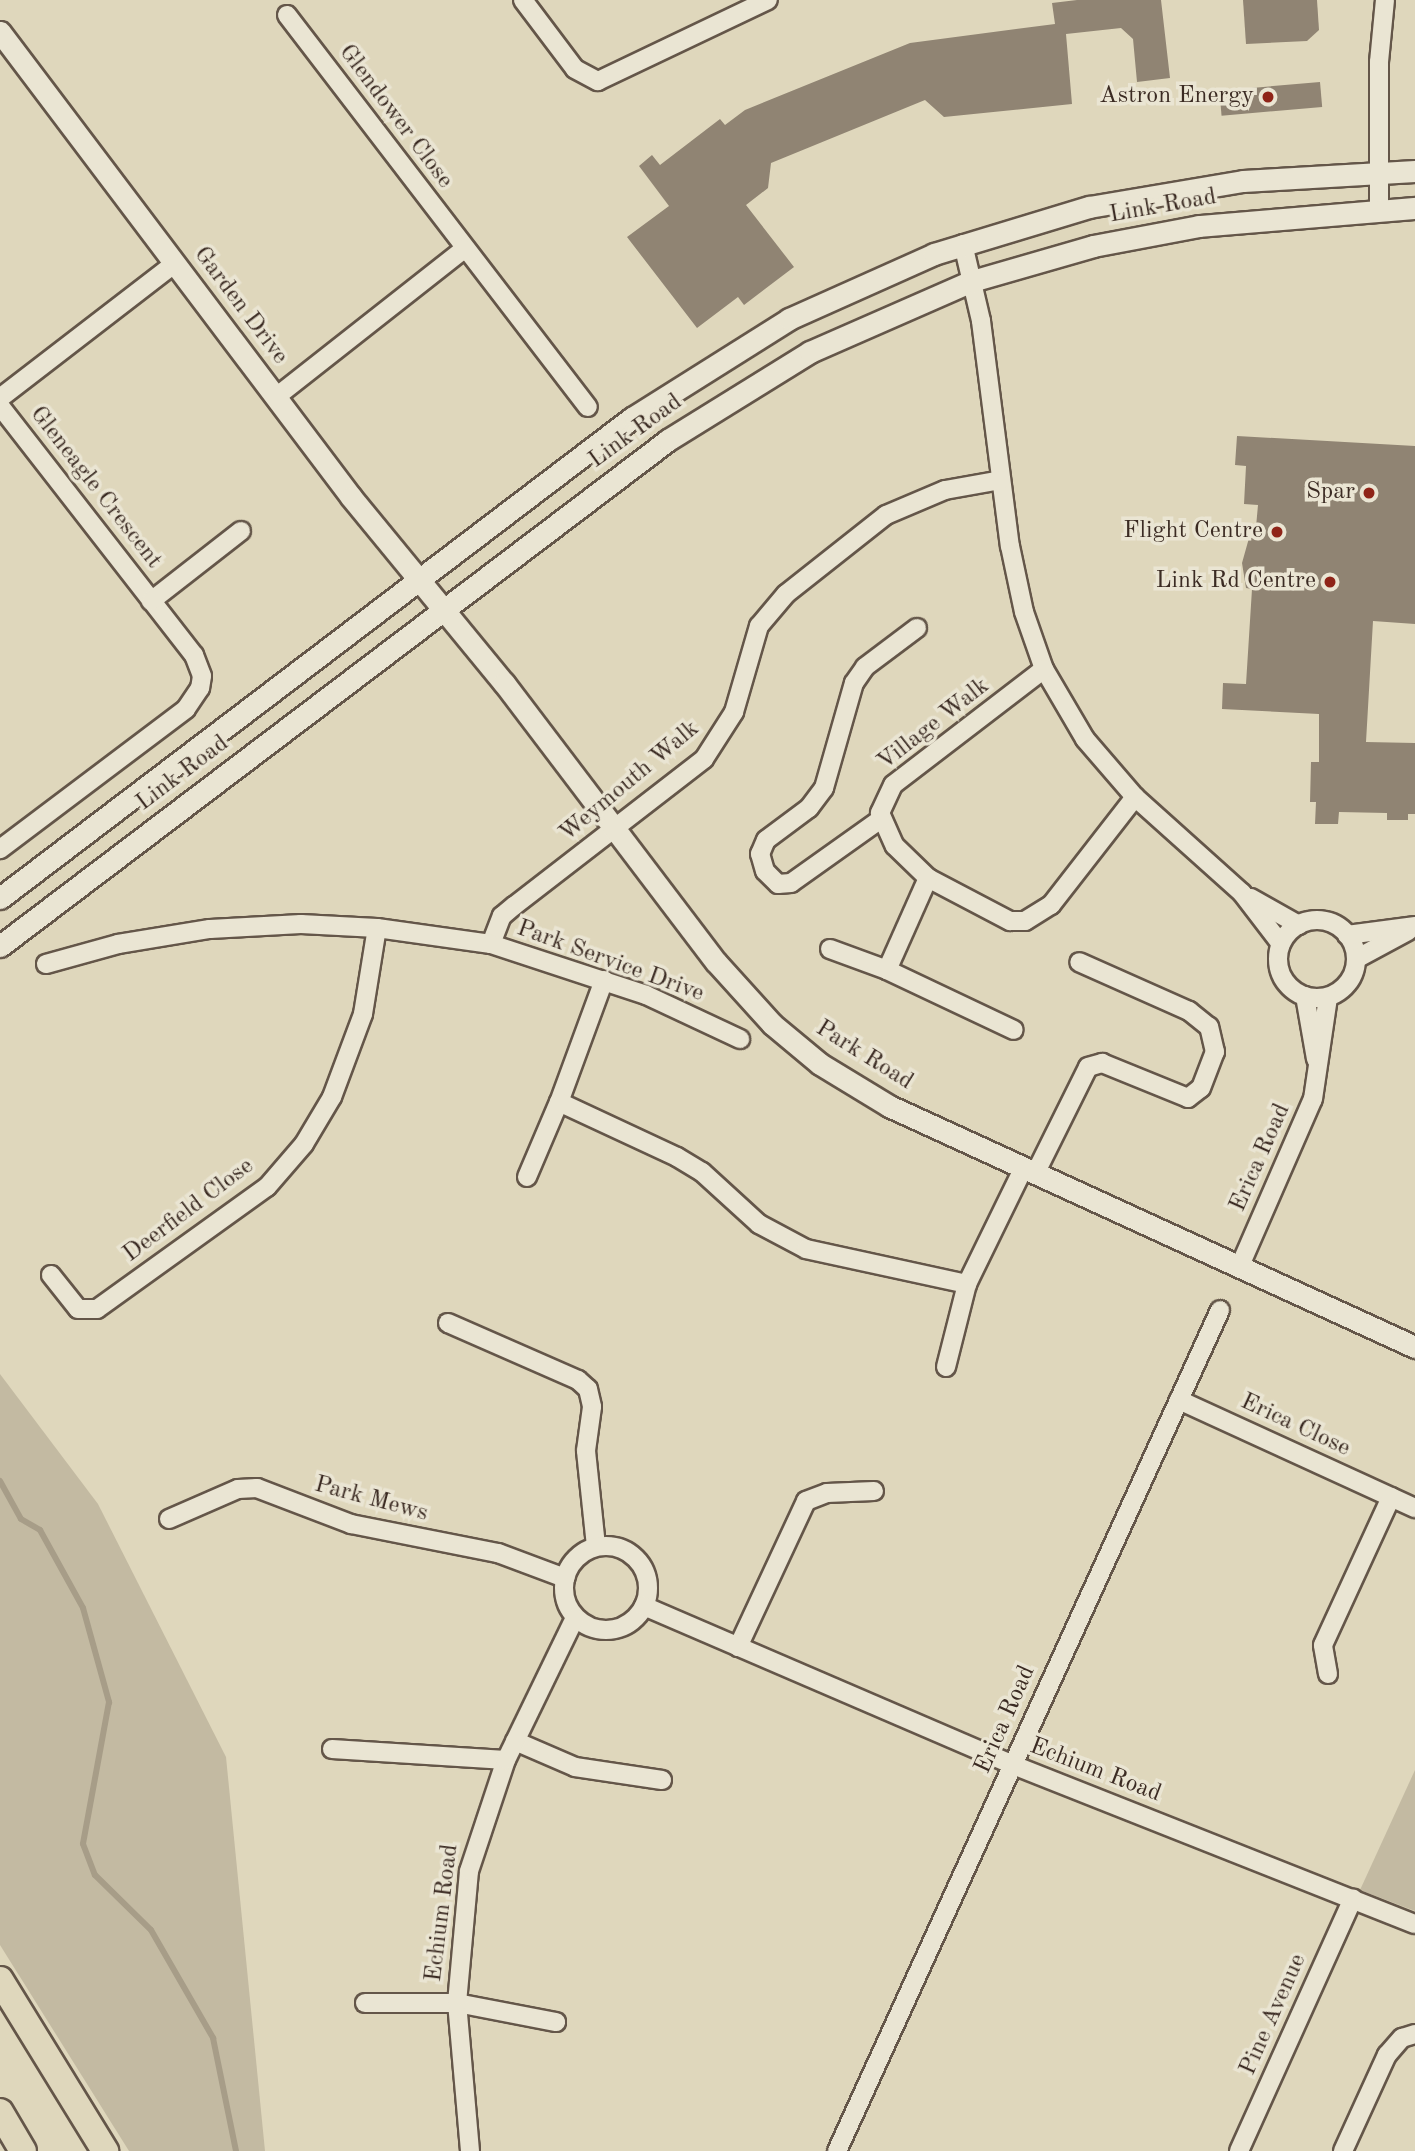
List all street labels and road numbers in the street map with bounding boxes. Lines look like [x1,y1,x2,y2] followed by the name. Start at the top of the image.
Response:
[332,39,458,195] street label: Glendower Close
[1107,183,1219,231] street label: Link Road
[186,241,294,371] street label: Garden Drive
[584,389,688,475] street label: Link Road
[23,401,167,575] street label: Gleneagle Crescent
[872,672,996,778] street label: Village Walk
[554,715,706,849] street label: Weymouth Walk
[131,730,235,818] street label: Link Road
[513,915,707,1009] street label: Park Service Drive
[810,1015,918,1097] street label: Park Road
[1224,1099,1298,1217] street label: Erica Road
[118,1153,260,1269] street label: Deerfield Close
[1236,1388,1354,1464] street label: Erica Close
[311,1471,431,1529] street label: Park Mews
[969,1661,1043,1779] street label: Erica Road
[1025,1733,1165,1809] street label: Echium Road
[420,1842,466,1984] street label: Echium Road
[1234,1950,1314,2080] street label: Pine Avenue

